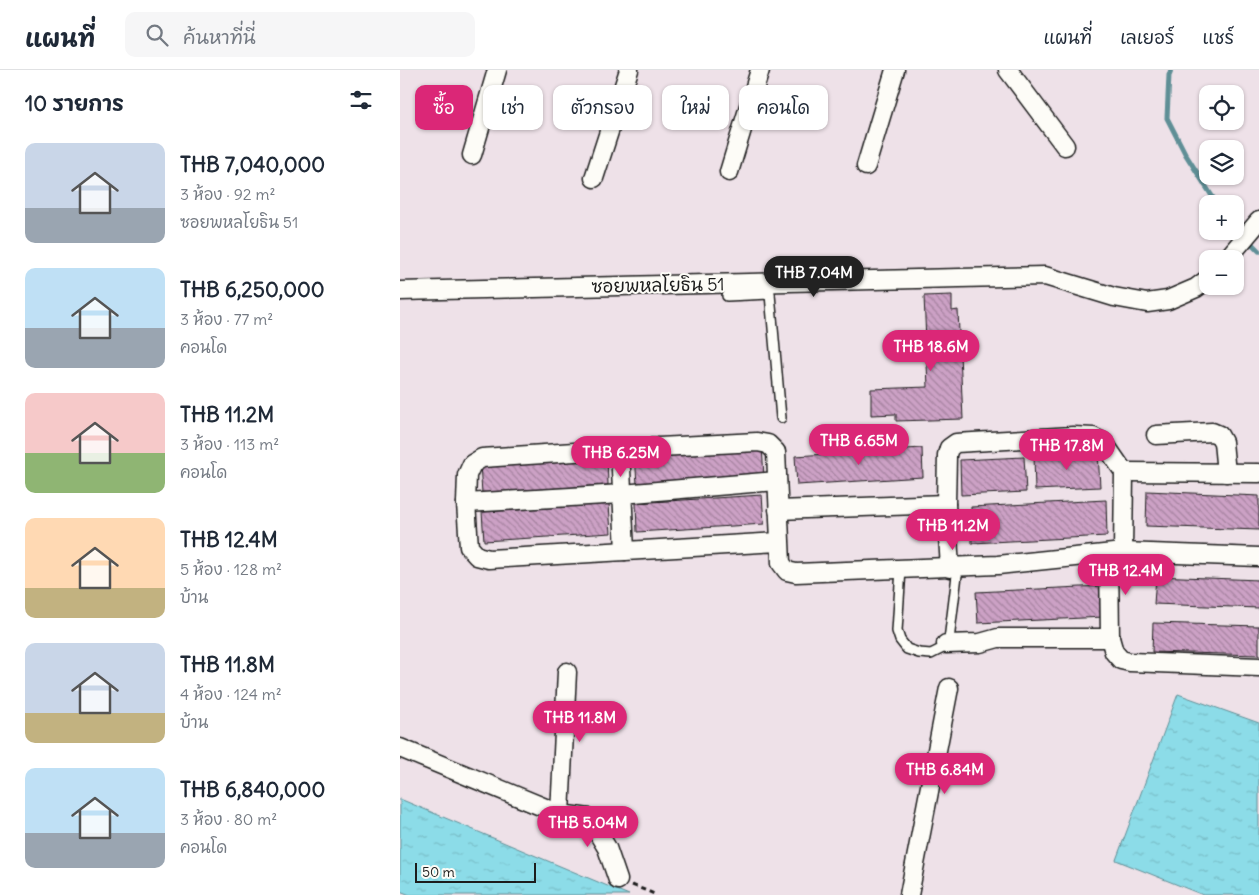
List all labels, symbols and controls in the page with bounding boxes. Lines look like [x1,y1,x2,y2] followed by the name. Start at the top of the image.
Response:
[125,12,475,57] search box
[143,21,171,49] icon: search
[25,23,95,53] text: แผนที่
[183,25,256,49] text: ค้นหาที่นี่
[1044,26,1092,49] text: แผนที่
[1120,26,1174,49] text: เลเยอร์
[1202,26,1234,49] text: แชร์
[415,85,473,130] chip: ซื้อ
[483,85,543,130] chip: เช่า
[553,85,652,130] chip: ตัวกรอง
[662,85,729,130] chip: ใหม่
[739,85,828,130] chip: คอนโด
[1199,85,1244,295] map controls
[1199,85,1244,130] button: locate
[347,86,375,114] icon: filters
[25,90,124,117] text: 10 รายการ
[1199,140,1244,185] button: layers
[180,151,325,178] text: THB 7,040,000
[65,163,125,223] icon: home
[180,184,275,204] text: 3 ห้อง · 92 m²
[1199,195,1244,240] button: +
[180,212,298,232] text: ซอยพหลโยธิน 51
[1199,250,1244,295] button: −
[757,256,871,298] pin: THB 7.04M
[775,262,853,282] text: THB 7.04M
[591,271,725,298] street label: ซอยพหลโยธิน 51
[180,276,325,303] text: THB 6,250,000
[65,288,125,348] icon: home
[180,309,273,329] text: 3 ห้อง · 77 m²
[874,330,988,372] pin: THB 18.6M
[893,336,969,356] text: THB 18.6M
[180,337,227,357] text: คอนโด
[180,401,274,428] text: THB 11.2M
[65,413,125,473] icon: home
[802,424,916,466] pin: THB 6.65M
[1010,428,1124,471] pin: THB 17.8M
[820,430,898,450] text: THB 6.65M
[180,434,279,454] text: 3 ห้อง · 113 m²
[1030,435,1104,455] text: THB 17.8M
[564,436,678,478] pin: THB 6.25M
[582,442,660,462] text: THB 6.25M
[180,462,227,482] text: คอนโด
[896,508,1010,551] pin: THB 11.2M
[917,515,989,535] text: THB 11.2M
[180,526,278,553] text: THB 12.4M
[65,538,125,598] icon: home
[1069,554,1183,596] pin: THB 12.4M
[180,559,282,579] text: 5 ห้อง · 128 m²
[1089,560,1163,580] text: THB 12.4M
[180,587,208,607] text: บ้าน
[180,651,275,678] text: THB 11.8M
[65,663,125,723] icon: home
[180,684,282,704] text: 4 ห้อง · 124 m²
[523,700,637,743] pin: THB 11.8M
[544,707,616,727] text: THB 11.8M
[180,712,208,732] text: บ้าน
[888,752,1002,795] pin: THB 6.84M
[906,759,984,779] text: THB 6.84M
[180,776,325,803] text: THB 6,840,000
[65,788,125,848] icon: home
[531,806,645,848] pin: THB 5.04M
[180,809,277,829] text: 3 ห้อง · 80 m²
[548,812,628,832] text: THB 5.04M
[180,837,227,857] text: คอนโด
[415,860,536,883] scale bar
[422,863,455,881] text: 50 m

